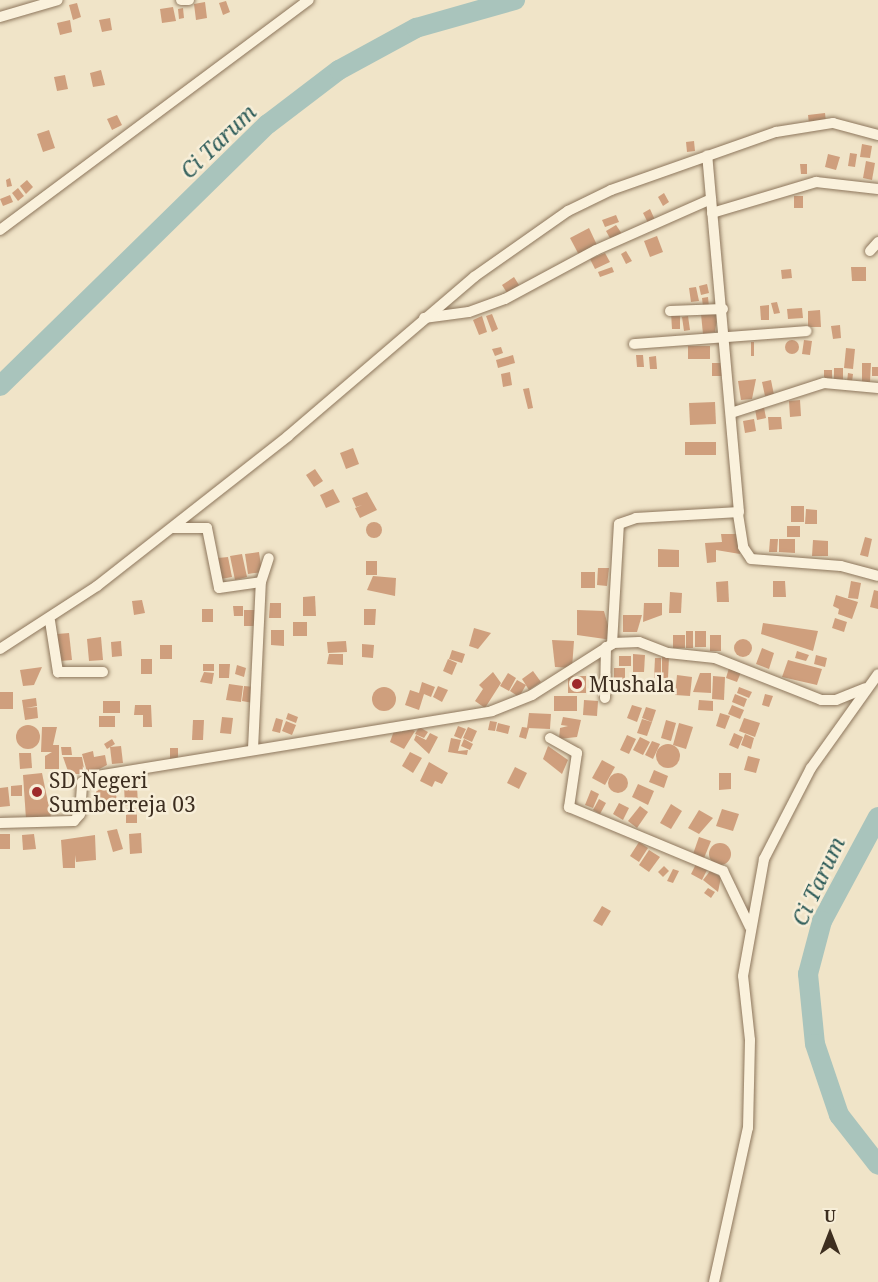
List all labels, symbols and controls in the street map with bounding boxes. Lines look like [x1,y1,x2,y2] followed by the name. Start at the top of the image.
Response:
[175,99,261,183] water label: Ci Tarum
[589,671,675,697] place label: Mushala
[570,677,584,691] marker: Mushala
[49,767,196,817] place label: SD Negeri Sumberreja 03
[30,785,44,799] marker: SD Negeri Sumberreja 03
[786,832,850,930] water label: Ci Tarum
[800,1204,860,1264] north arrow
[824,1205,836,1227] text: U

